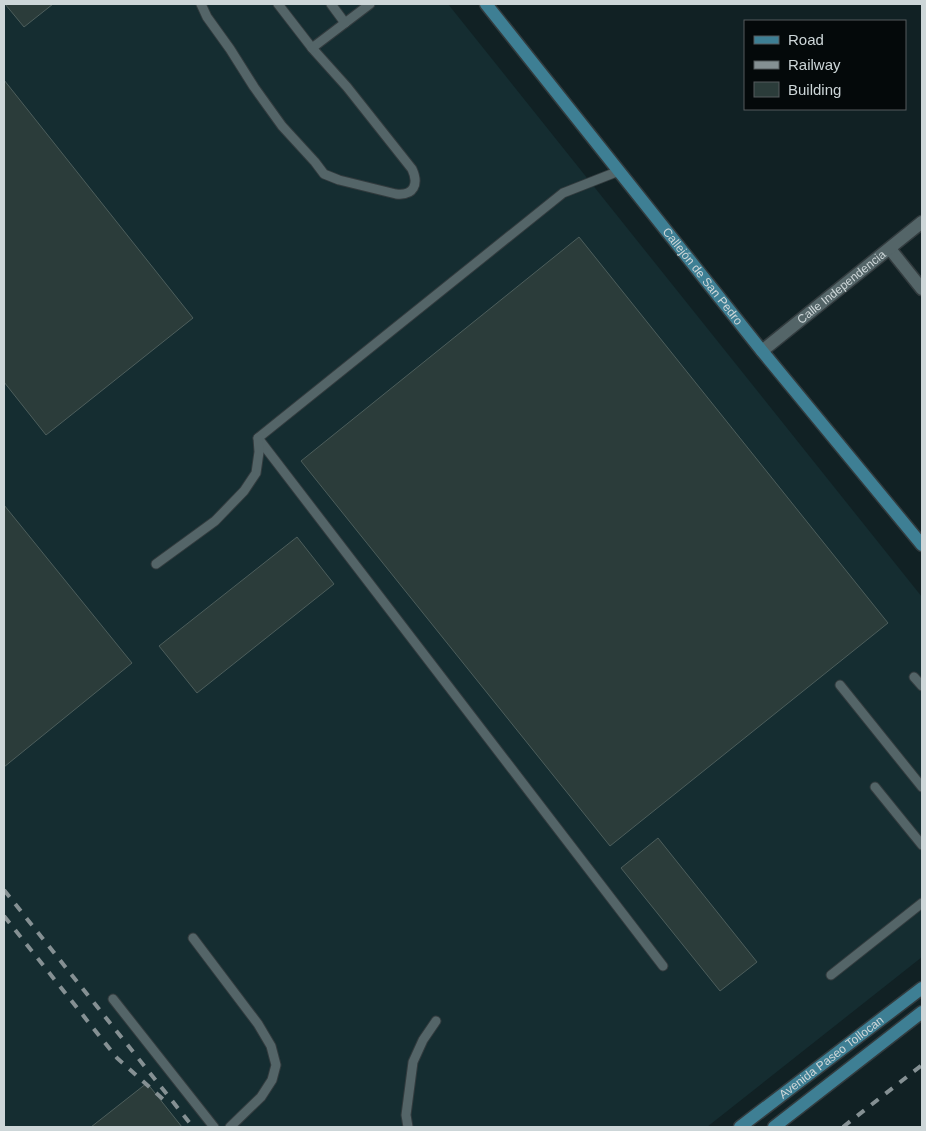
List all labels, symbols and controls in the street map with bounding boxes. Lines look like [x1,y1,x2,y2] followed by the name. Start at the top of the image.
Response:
[744,20,906,110] legend
[788,31,824,48] text: Road
[788,56,841,73] text: Railway
[788,81,841,98] text: Building
[660,225,746,328] street label: Callejón de San Pedro
[794,247,889,327] street label: Calle Independencia
[776,1013,886,1102] street label: Avenida Paseo Tollocan

